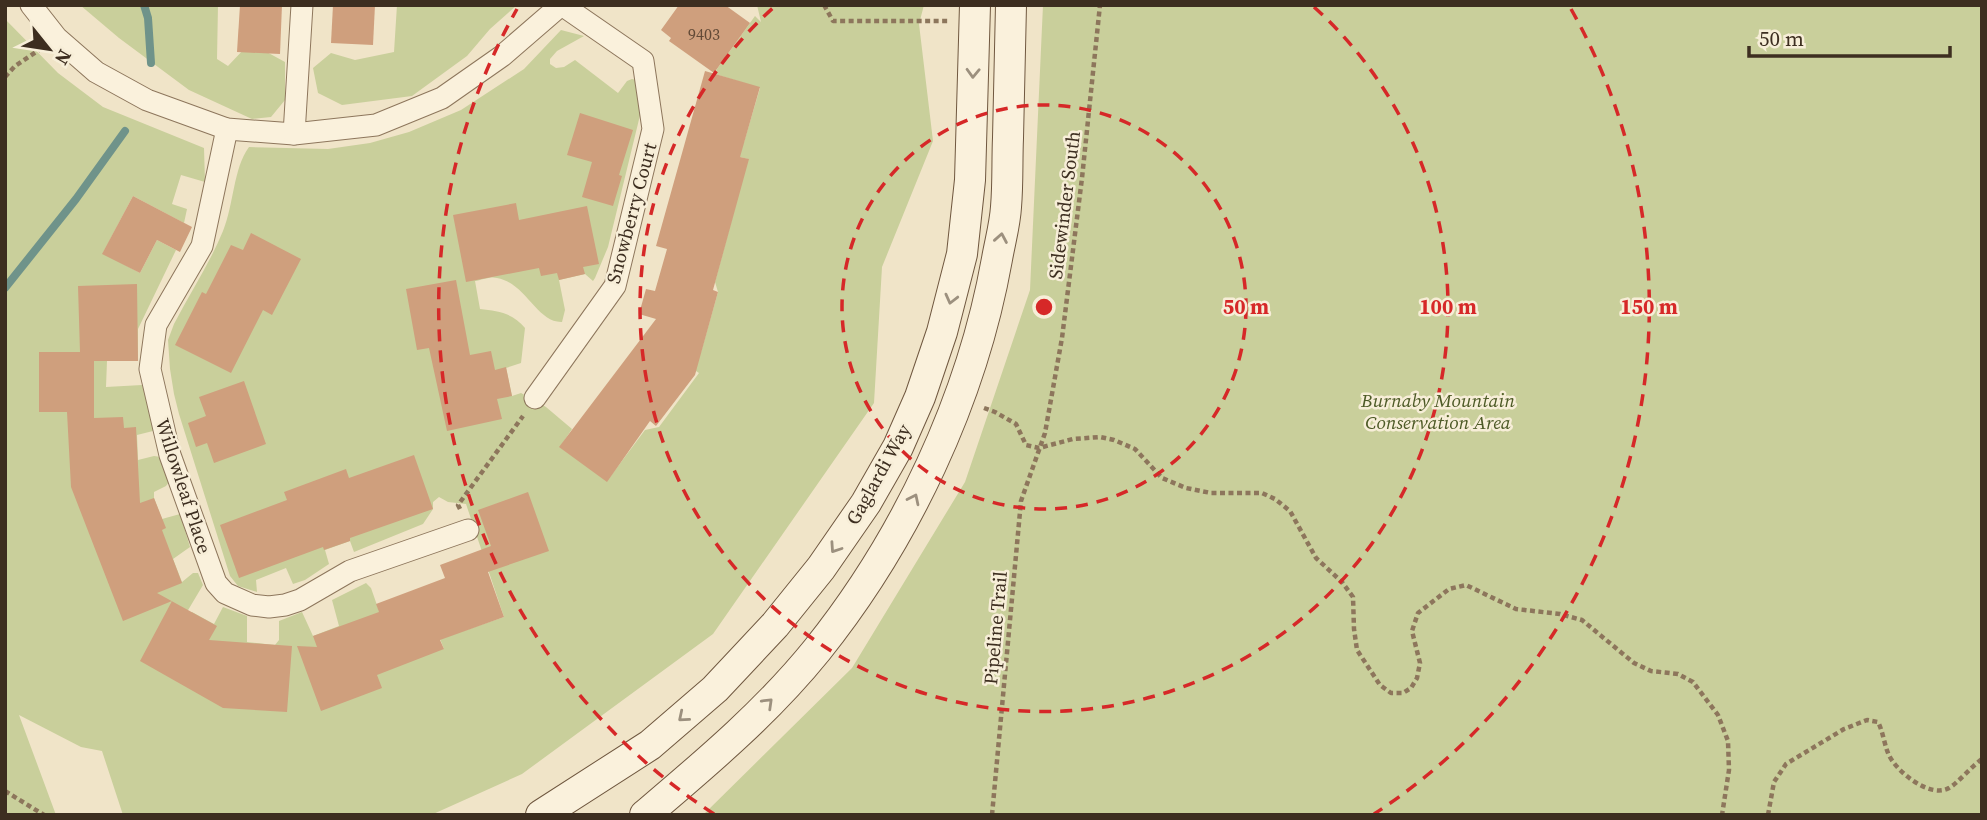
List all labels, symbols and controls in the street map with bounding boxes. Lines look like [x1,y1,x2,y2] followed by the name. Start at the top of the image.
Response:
[14,14,84,84] north arrow
[1749,14,1950,58] scale bar
[688,23,720,45] house number: 9403
[1759,24,1804,53] text: 50 m
[49,45,78,70] text: N
[966,68,981,79] one-way arrow
[1042,130,1086,280] street label: Sidewinder South
[600,139,663,286] street label: Snowberry Court
[993,232,1008,244] one-way arrow
[1223,292,1269,321] text: 50 m
[1419,292,1477,321] text: 100 m
[1620,292,1678,321] text: 150 m
[945,293,959,305] one-way arrow
[1032,295,1056,319] centre of rings
[1360,387,1515,435] park label: Burnaby Mountain Conservation Area
[150,415,218,557] street label: Willowleaf Place
[840,419,917,529] street label: Gaglardi Way
[906,494,920,506] one-way arrow
[831,540,843,553] one-way arrow
[977,570,1013,686] street label: Pipeline Trail
[760,699,773,712] one-way arrow
[679,709,692,721] one-way arrow

